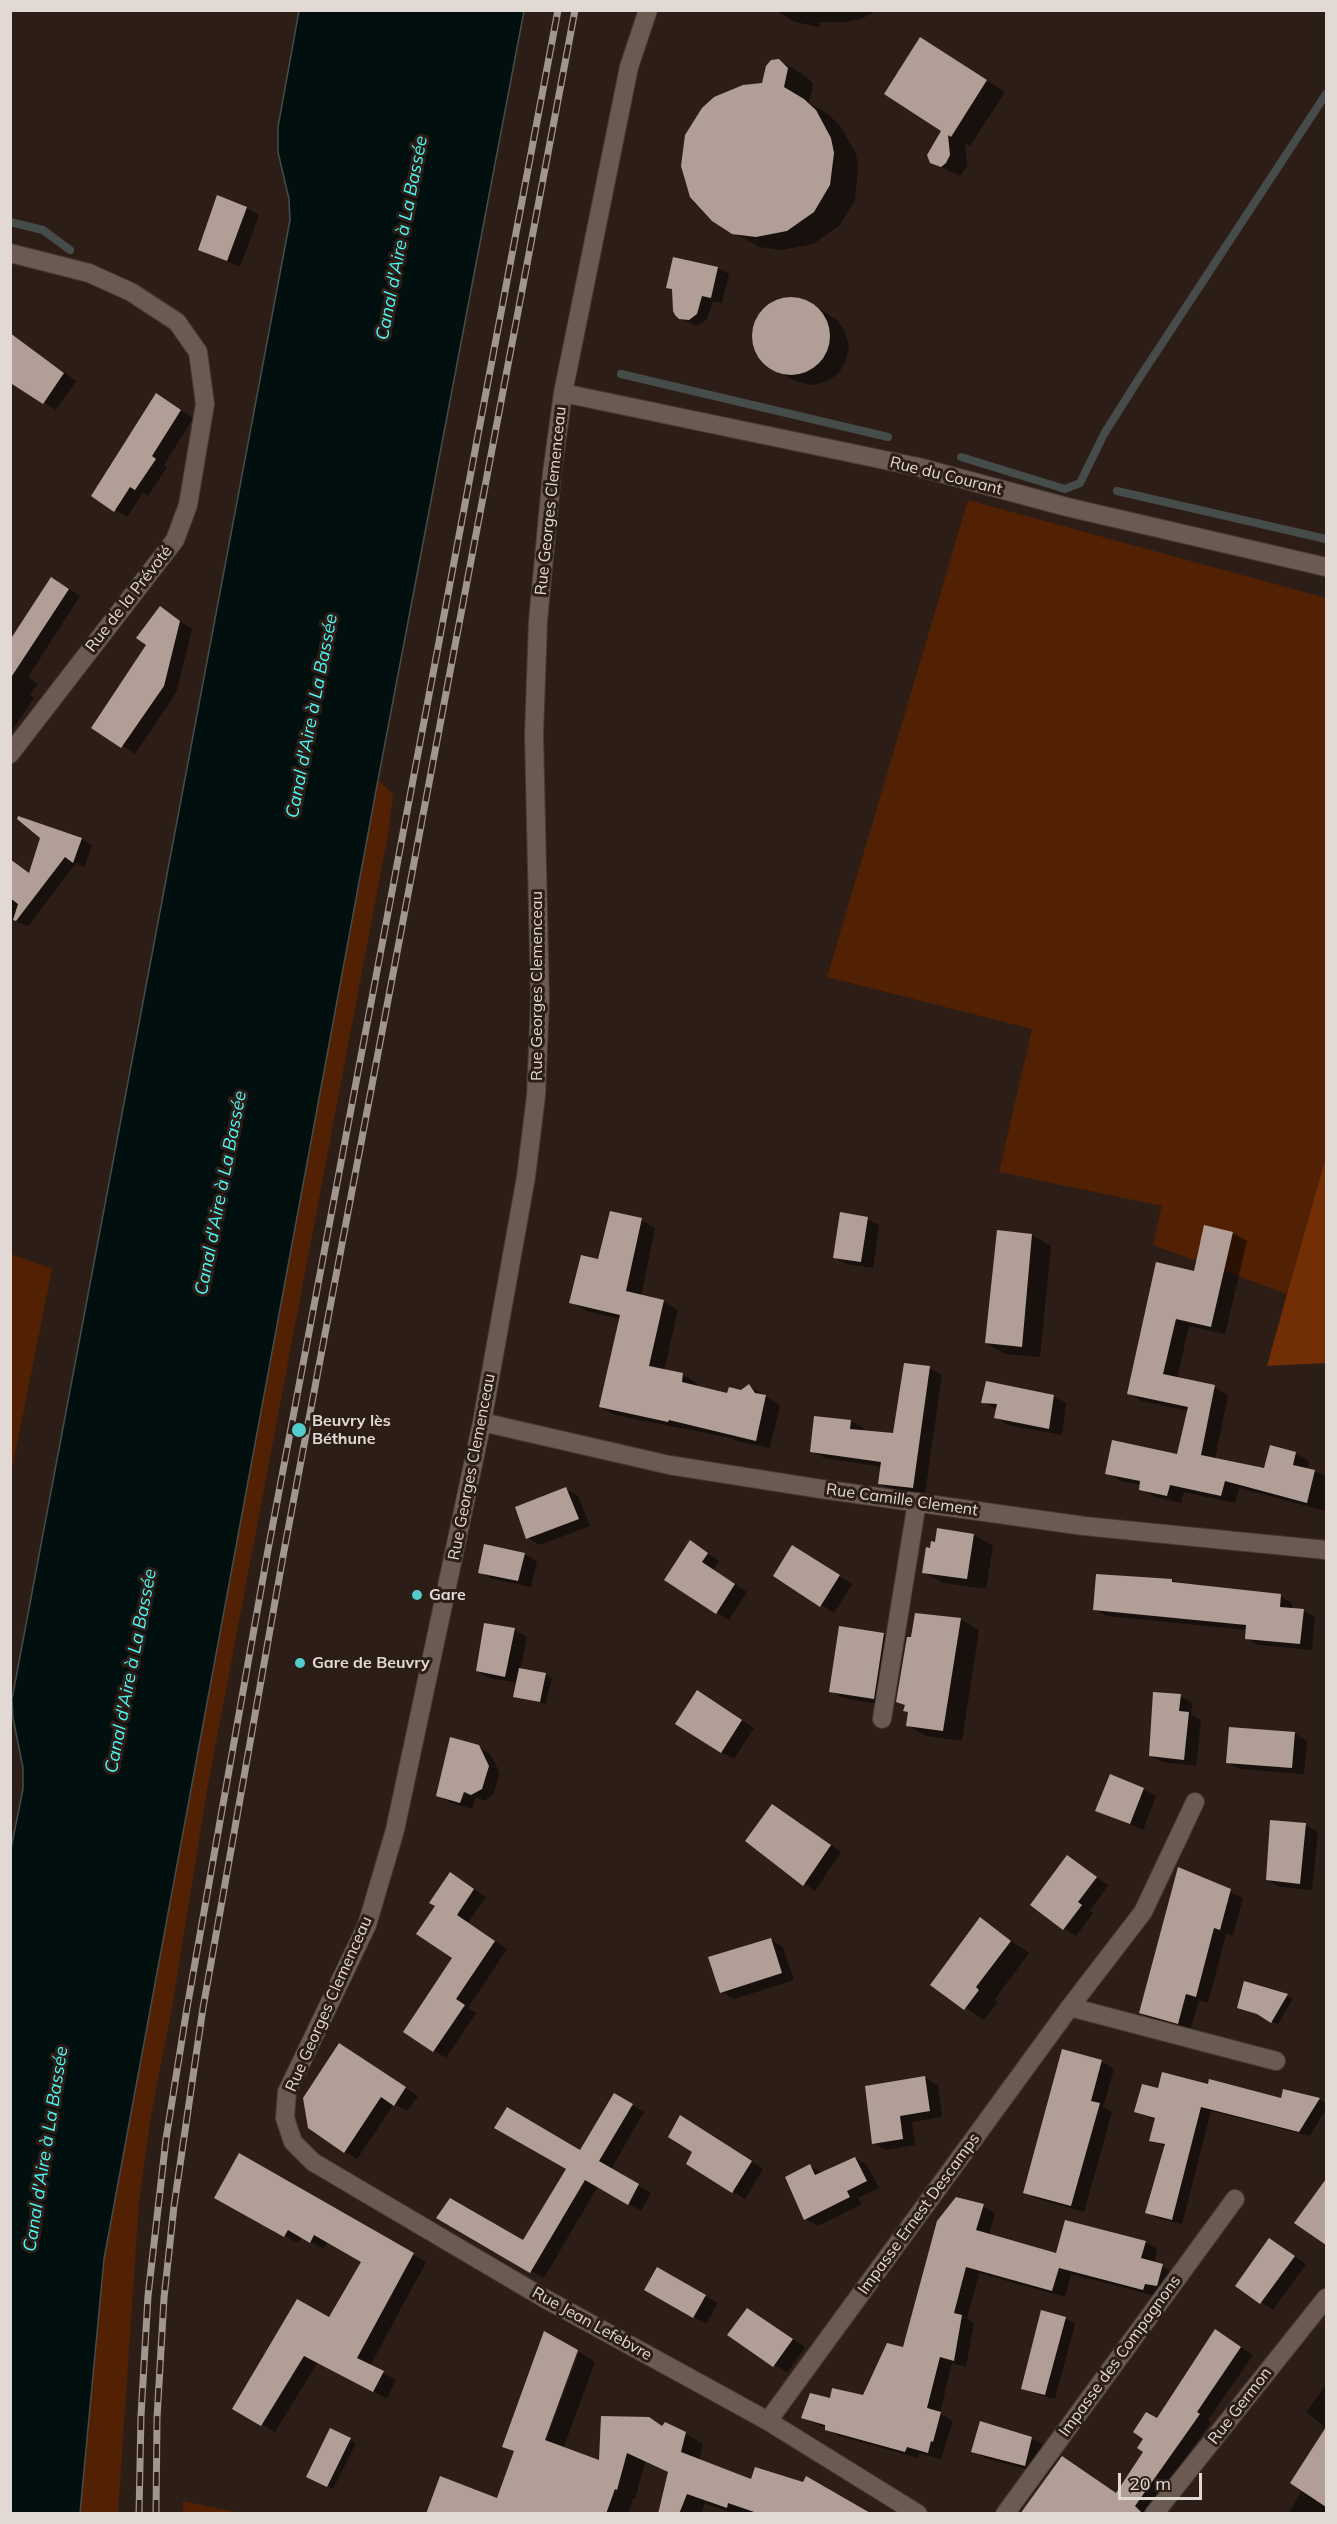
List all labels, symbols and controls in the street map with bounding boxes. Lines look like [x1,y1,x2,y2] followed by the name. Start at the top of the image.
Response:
[372,134,432,342] water label: Canal d'Aire à La Bassée
[532,406,570,596] street label: Rue Georges Clemenceau
[888,453,1004,499] street label: Rue du Courant
[82,542,176,656] street label: Rue de la Prévoté
[282,612,342,820] water label: Canal d'Aire à La Bassée
[527,891,547,1081] street label: Rue Georges Clemenceau
[191,1089,251,1297] water label: Canal d'Aire à La Bassée
[444,1372,500,1562] street label: Rue Georges Clemenceau
[312,1411,391,1449] place label: Beuvry lès Béthune
[290,1421,308,1439] marker: Beuvry lès Béthune
[825,1480,979,1520] street label: Rue Camille Clement
[101,1567,161,1775] water label: Canal d'Aire à La Bassée
[429,1585,466,1605] place label: Gare
[410,1588,424,1602] marker: Gare
[312,1653,430,1673] place label: Gare de Beuvry
[293,1656,307,1670] marker: Gare de Beuvry
[282,1913,376,2095] street label: Rue Georges Clemenceau
[19,2045,73,2253] water label: Canal d'Aire à La Bassée
[854,2130,984,2298] street label: Impasse Ernest Descamps
[1055,2272,1185,2440] street label: Impasse des Compagnons
[529,2283,655,2365] street label: Rue Jean Lefebvre
[1204,2364,1276,2448] street label: Rue Germon
[1121,2461,1205,2499] scale bar
[1129,2472,1171,2495] text: 20 m

